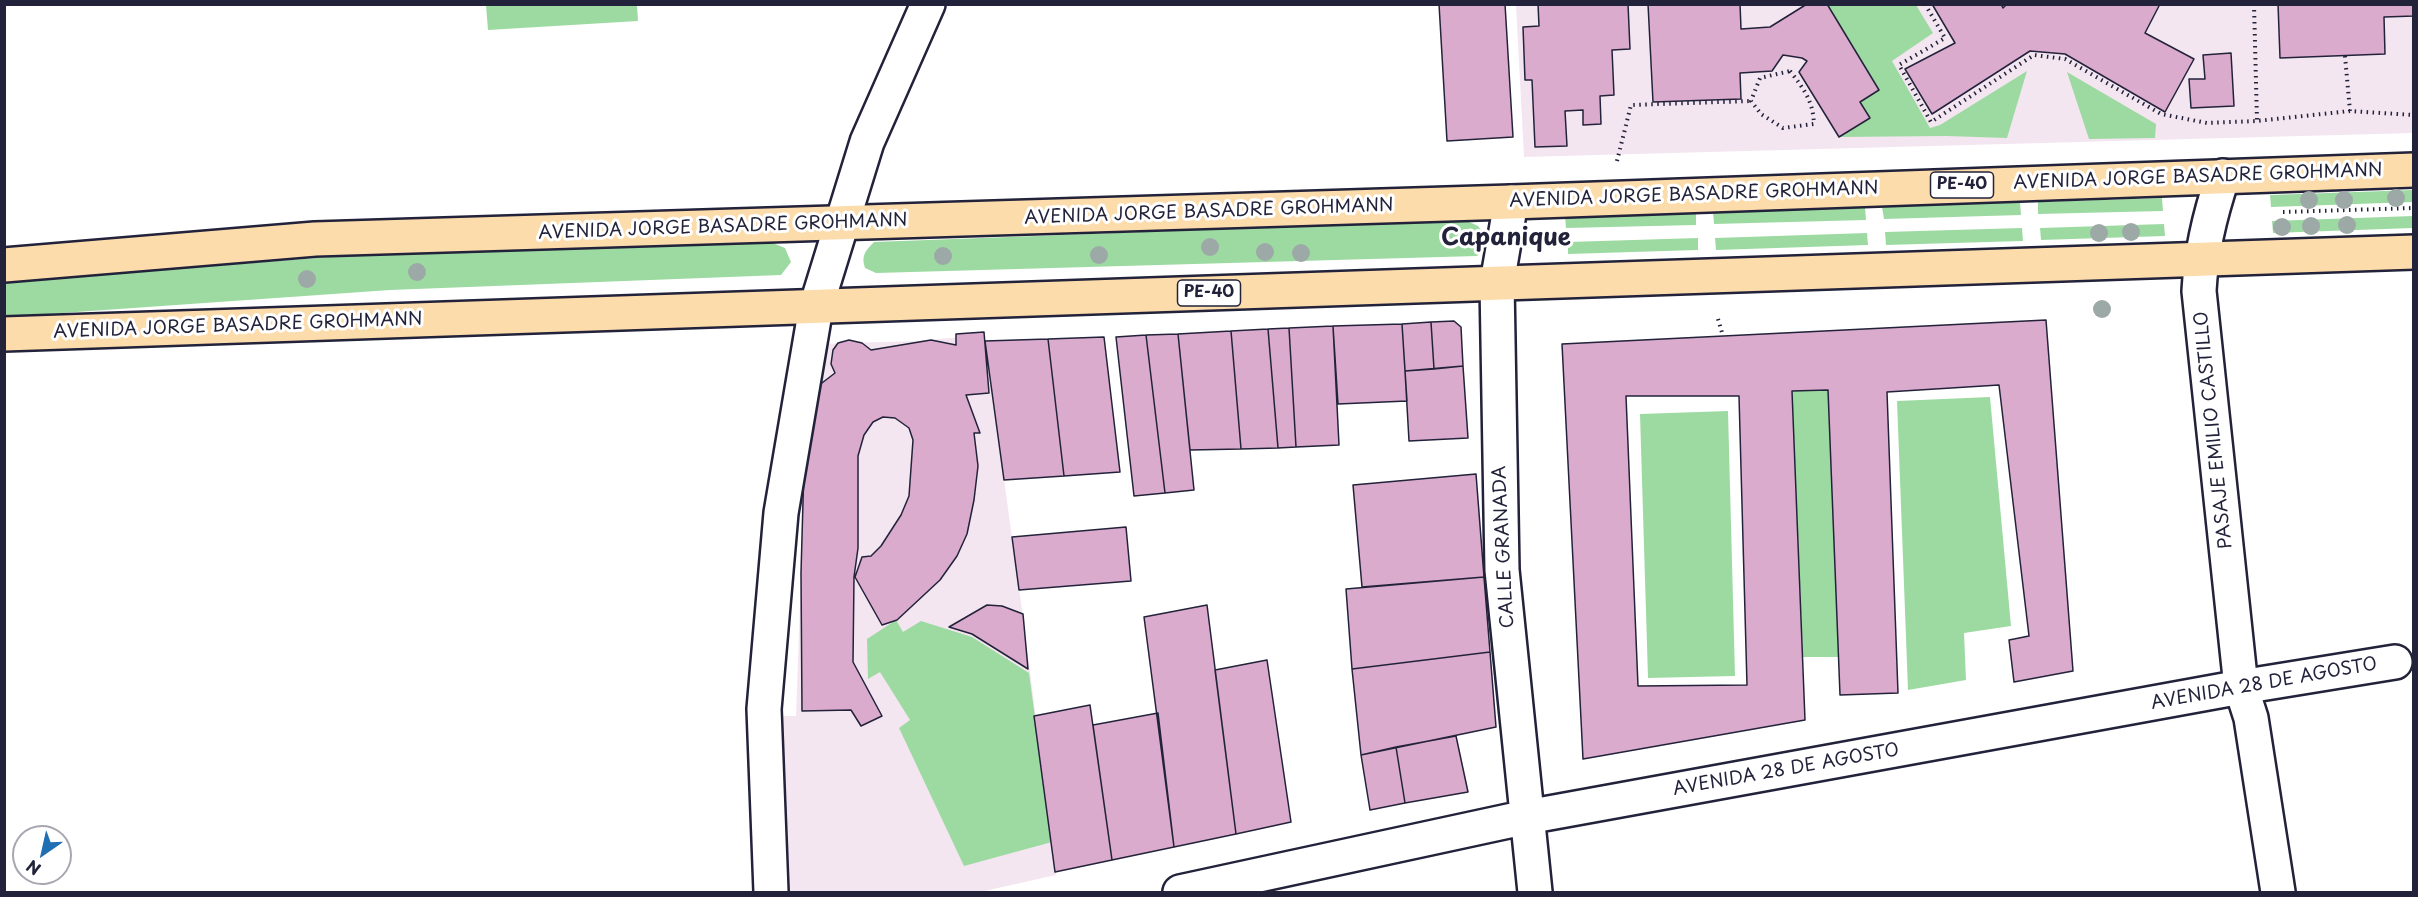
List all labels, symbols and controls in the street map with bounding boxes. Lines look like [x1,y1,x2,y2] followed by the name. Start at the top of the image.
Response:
[2013,160,2383,194] street label: AVENIDA JORGE BASADRE GROHMANN
[1930,172,1994,198] road number: PE-40
[1509,178,1879,212] street label: AVENIDA JORGE BASADRE GROHMANN
[1024,195,1394,229] street label: AVENIDA JORGE BASADRE GROHMANN
[538,210,908,244] street label: AVENIDA JORGE BASADRE GROHMANN
[1441,224,1571,252] district label: Capanique
[1178,280,1240,306] road number: PE-40
[53,309,423,343] street label: AVENIDA JORGE BASADRE GROHMANN
[2191,310,2237,550] street label: PASAJE EMILIO CASTILLO
[1489,465,1519,629] street label: CALLE GRANADA
[2149,653,2379,715] street label: AVENIDA 28 DE AGOSTO
[1671,739,1901,801] street label: AVENIDA 28 DE AGOSTO
[12,825,72,885] north arrow
[21,855,45,882] text: N

